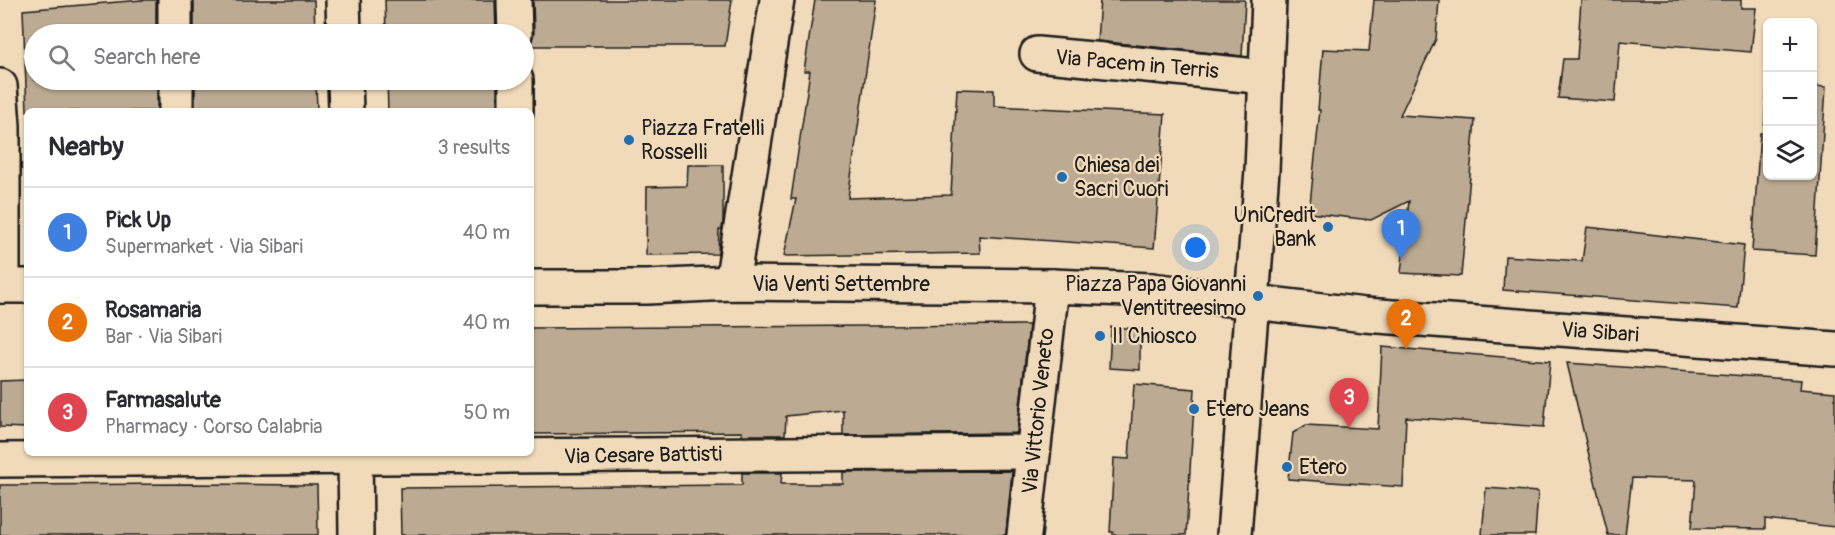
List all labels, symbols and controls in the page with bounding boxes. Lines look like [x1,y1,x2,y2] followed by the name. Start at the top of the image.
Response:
[1763,18,1817,180] map controls
[1763,18,1817,72] button: +
[24,24,534,90] search box
[45,41,78,74] icon: search
[93,43,200,71] text: Search here
[1054,44,1220,85] street label: Via Pacem in Terris
[1763,72,1817,126] button: −
[641,115,764,166] place label: Piazza Fratelli Rosselli
[1763,126,1817,180] button: layers
[48,131,124,163] text: Nearby
[622,133,636,147] marker: Piazza Fratelli Rosselli
[438,135,510,160] text: 3 results
[1074,152,1169,203] place label: Chiesa dei Sacri Cuori
[1055,170,1069,184] marker: Chiesa dei Sacri Cuori
[1234,202,1317,253] place label: UniCredit Bank
[105,206,171,234] text: Pick Up
[1382,210,1420,259] pin: 1
[64,220,71,245] text: 1
[463,220,510,245] text: 40 m
[1321,220,1335,234] marker: UniCredit Bank
[1181,233,1210,262] your location
[105,234,303,259] text: Supermarket · Via Sibari
[752,271,930,298] street label: Via Venti Settembre
[1065,271,1246,322] place label: Piazza Papa Giovanni Ventitreesimo
[1251,289,1265,303] marker: Piazza Papa Giovanni Ventitreesimo
[105,296,201,324] text: Rosamaria
[1386,300,1426,349] pin: 2
[62,310,73,335] text: 2
[463,310,510,335] text: 40 m
[1560,316,1640,349] street label: Via Sibari
[1112,323,1197,350] place label: Il Chiosco
[105,324,222,349] text: Bar · Via Sibari
[1016,327,1061,495] street label: Via Vittorio Veneto
[1093,329,1107,343] marker: Il Chiosco
[1330,378,1368,428] pin: 3
[105,386,221,414] text: Farmasalute
[1206,396,1310,423] place label: Etero Jeans
[62,400,73,425] text: 3
[463,400,510,425] text: 50 m
[1187,402,1201,416] marker: Etero Jeans
[105,414,323,439] text: Pharmacy · Corso Calabria
[564,441,723,470] street label: Via Cesare Battisti
[1299,454,1347,481] place label: Etero
[1280,460,1294,474] marker: Etero

